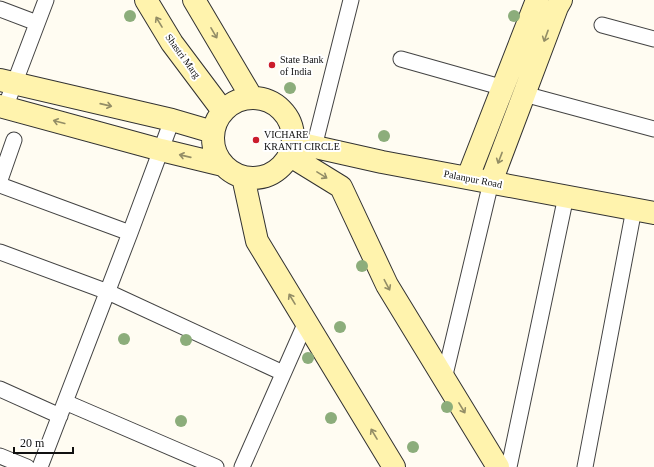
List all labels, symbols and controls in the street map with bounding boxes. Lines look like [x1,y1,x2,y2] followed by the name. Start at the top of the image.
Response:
[155,16,163,28] one-way arrow
[211,27,219,39] one-way arrow
[542,30,550,42] one-way arrow
[163,32,203,80] street label: Shastri Marg
[280,54,324,77] place label: State Bank of India
[267,60,277,70] marker: State Bank of India
[99,101,112,109] one-way arrow
[53,118,66,126] one-way arrow
[264,129,340,152] place label: VICHARE KRANTI CIRCLE
[251,135,261,145] marker: VICHARE KRANTI CIRCLE
[179,151,192,159] one-way arrow
[496,151,504,163] one-way arrow
[443,168,503,190] street label: Palanpur Road
[316,172,328,180] one-way arrow
[384,279,391,291] one-way arrow
[287,293,295,305] one-way arrow
[458,402,466,414] one-way arrow
[369,428,377,440] one-way arrow
[14,429,73,455] scale bar
[20,436,45,450] text: 20 m

